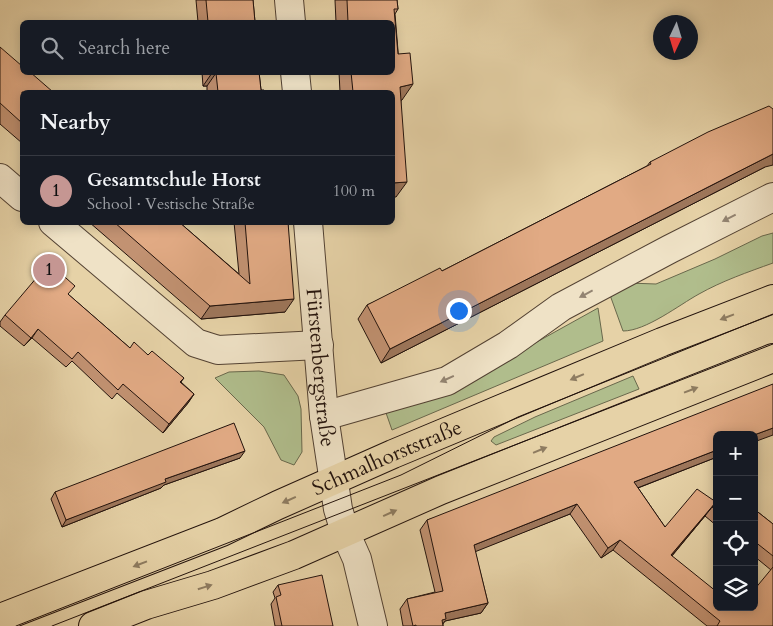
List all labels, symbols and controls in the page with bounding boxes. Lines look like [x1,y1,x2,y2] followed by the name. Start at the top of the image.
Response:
[653,15,698,60] north arrow
[20,20,395,75] search box
[38,34,66,62] icon: search
[78,35,170,61] text: Search here
[40,108,111,137] text: Nearby
[87,167,261,193] text: Gesamtschule Horst
[52,180,60,202] text: 1
[333,180,375,202] text: 100 m
[87,193,255,215] text: School · Vestische Straße
[722,214,737,222] one-way arrow
[33,251,65,289] pin: 1
[299,287,343,449] street label: Fürstenbergstraße
[579,290,592,299] one-way arrow
[446,298,472,324] your location
[720,314,735,321] one-way arrow
[570,374,584,382] one-way arrow
[440,376,454,384] one-way arrow
[683,386,698,393] one-way arrow
[307,412,466,503] street label: Schmalhorststraße
[713,431,758,611] map controls
[713,431,758,476] button: +
[533,446,547,454] one-way arrow
[713,476,758,521] button: −
[282,496,296,504] one-way arrow
[383,508,397,516] one-way arrow
[713,521,758,566] button: locate
[132,560,147,568] one-way arrow
[713,566,758,611] button: layers
[197,583,212,590] one-way arrow

